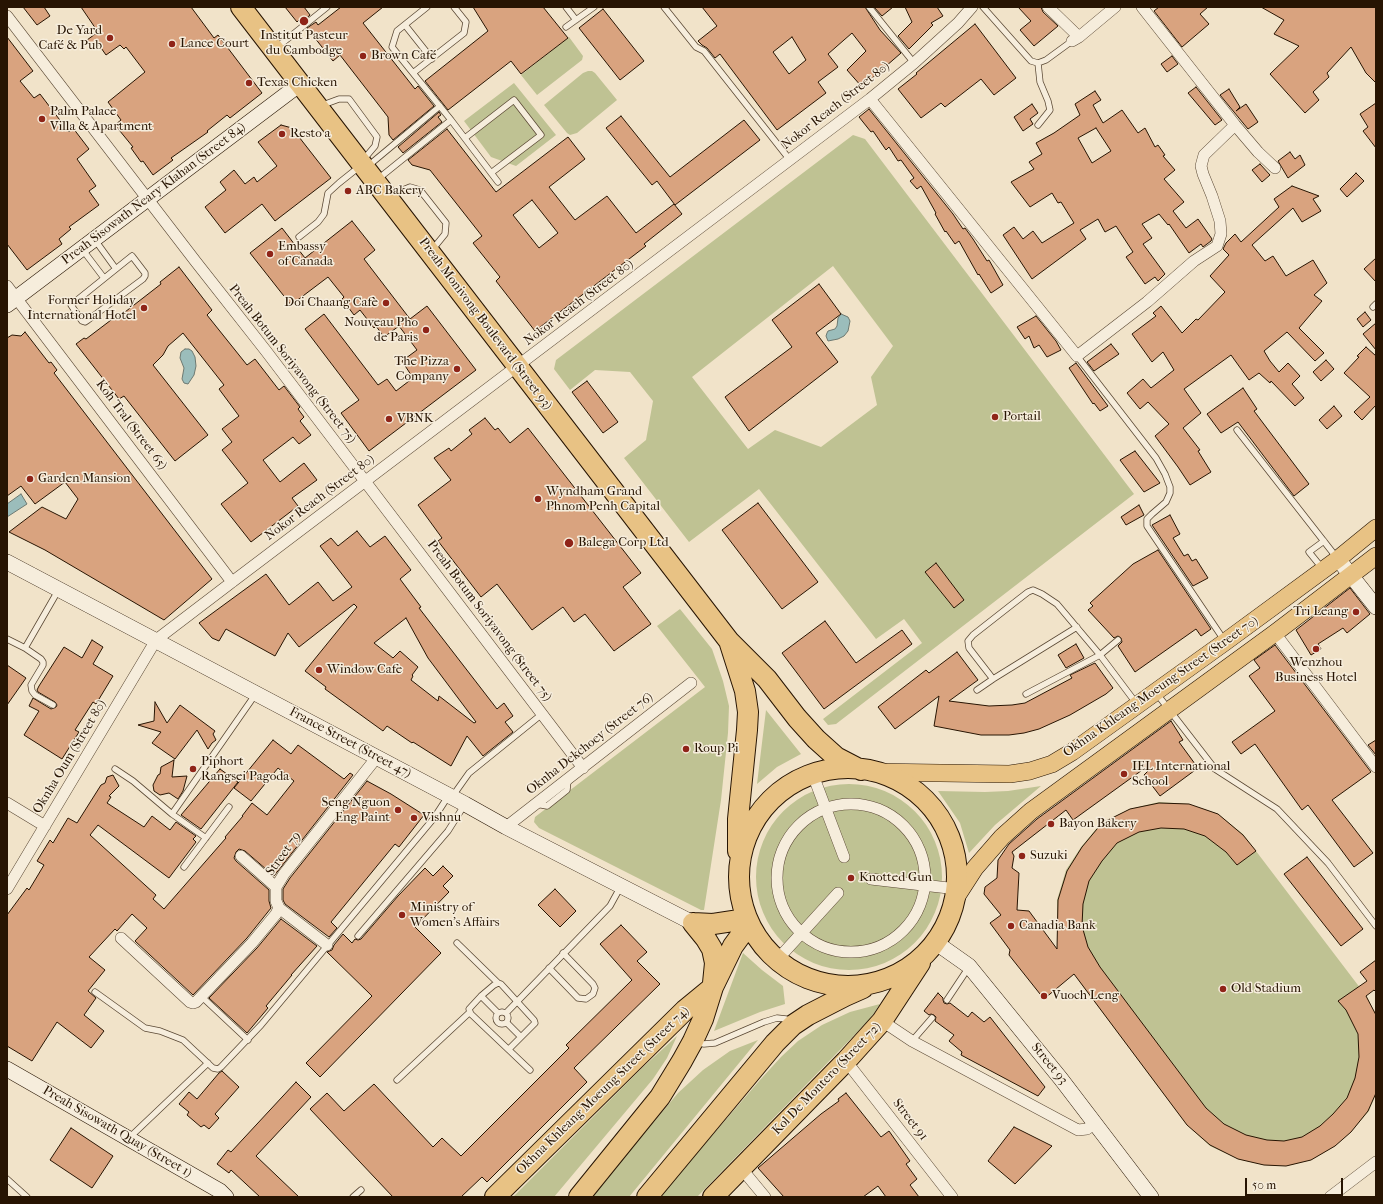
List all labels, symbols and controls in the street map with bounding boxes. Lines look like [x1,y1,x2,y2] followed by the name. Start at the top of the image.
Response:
[298,15,310,27] marker: Institut Pasteur du Cambodge
[39,23,102,54] place label: De Yard Café & Pub
[260,28,348,59] place label: Institut Pasteur du Cambodge
[105,33,115,43] marker: De Yard Café & Pub
[180,36,249,52] place label: Lance Court
[167,39,177,49] marker: Lance Court
[371,48,437,64] place label: Brown Café
[358,51,368,61] marker: Brown Café
[779,59,893,153] street label: Nokor Reach (Street 80)
[257,75,337,91] place label: Texas Chicken
[244,78,254,88] marker: Texas Chicken
[50,104,153,135] place label: Palm Palace Villa & Apartment
[37,114,47,124] marker: Palm Palace Villa & Apartment
[59,120,249,268] street label: Preah Sisowath Neary Klahan (Street 84)
[290,126,331,142] place label: Resto a
[277,129,287,139] marker: Resto a
[356,183,424,199] place label: ABC Bakery
[343,186,353,196] marker: ABC Bakery
[415,235,555,413] street label: Preah Monivong Boulevard (Street 93)
[278,239,333,270] place label: Embassy of Canada
[265,249,275,259] marker: Embassy of Canada
[521,257,637,349] street label: Nokor Reach (Street 80)
[225,281,359,447] street label: Preah Botum Soriyavong (Street 75)
[27,293,136,324] place label: Former Holiday International Hotel
[284,295,378,311] place label: Doi Chaang Cafè
[381,298,391,308] marker: Doi Chaang Cafè
[139,303,149,313] marker: Former Holiday International Hotel
[344,315,418,346] place label: Nouveau Pho de Paris
[421,325,431,335] marker: Nouveau Pho de Paris
[394,354,449,385] place label: The Pizza Company
[452,364,462,374] marker: The Pizza Company
[92,377,170,473] street label: Koh Tral (Street 65)
[1003,409,1041,425] place label: Portail
[397,411,433,427] place label: VBNK
[990,412,1000,422] marker: Portail
[384,414,394,424] marker: VBNK
[262,452,378,544] street label: Nokor Reach (Street 80)
[38,471,130,487] place label: Garden Mansion
[25,474,35,484] marker: Garden Mansion
[546,484,660,515] place label: Wyndham Grand Phnom Penh Capital
[533,494,543,504] marker: Wyndham Grand Phnom Penh Capital
[578,535,669,551] place label: Balega Corp Ltd
[423,537,555,705] street label: Preah Botum Soriyavong (Street 75)
[563,537,575,549] marker: Balega Corp Ltd
[1293,604,1348,620] place label: Tri Leang
[1351,607,1361,617] marker: Tri Leang
[1060,613,1262,761] street label: Okhna Khleang Moeung Street (Street 70)
[1311,644,1321,654] marker: Wenzhou Business Hotel
[1275,655,1357,686] place label: Wenzhou Business Hotel
[327,662,402,678] place label: Window Cafe
[314,665,324,675] marker: Window Cafe
[524,690,656,798] street label: Oknha Dekchoey (Street 76)
[30,697,110,817] street label: Oknha Oum (Street 80)
[286,704,414,782] street label: France Street (Street 47)
[694,741,739,757] place label: Roup Pi
[681,744,691,754] marker: Roup Pi
[201,754,289,785] place label: Piphort Rangsei Pagoda
[1132,759,1230,790] place label: IEL International School
[188,764,198,774] marker: Piphort Rangsei Pagoda
[1119,769,1129,779] marker: IEL International School
[321,795,390,826] place label: Seng Nguon Eng Paint
[393,805,403,815] marker: Seng Nguon Eng Paint
[422,810,461,826] place label: Vishnu
[409,813,419,823] marker: Vishnu
[1059,816,1137,832] place label: Bayon Bakery
[1046,819,1056,829] marker: Bayon Bakery
[263,829,305,879] street label: Street 79
[1030,848,1068,864] place label: Suzuki
[1017,851,1027,861] marker: Suzuki
[859,870,932,886] place label: Knotted Gun
[846,873,856,883] marker: Knotted Gun
[410,900,500,931] place label: Ministry of Women's Affairs
[397,910,407,920] marker: Ministry of Women's Affairs
[1019,918,1096,934] place label: Canadia Bank
[1006,921,1016,931] marker: Canadia Bank
[1231,981,1301,997] place label: Old Stadium
[1218,984,1228,994] marker: Old Stadium
[1052,988,1119,1004] place label: Vuoch Leng
[1039,991,1049,1001] marker: Vuoch Leng
[513,1004,693,1178] street label: Okhna Khleang Moeung Street (Street 74)
[769,1020,885,1138] street label: Kol De Montero (Street 72)
[1027,1040,1071,1088] street label: Street 93
[40,1083,194,1181] street label: Preah Sisowath Quay (Street 1)
[889,1096,931,1144] street label: Street 91
[1247,1170,1345,1196] scale bar
[1252,1178,1276,1192] text: 50 m

